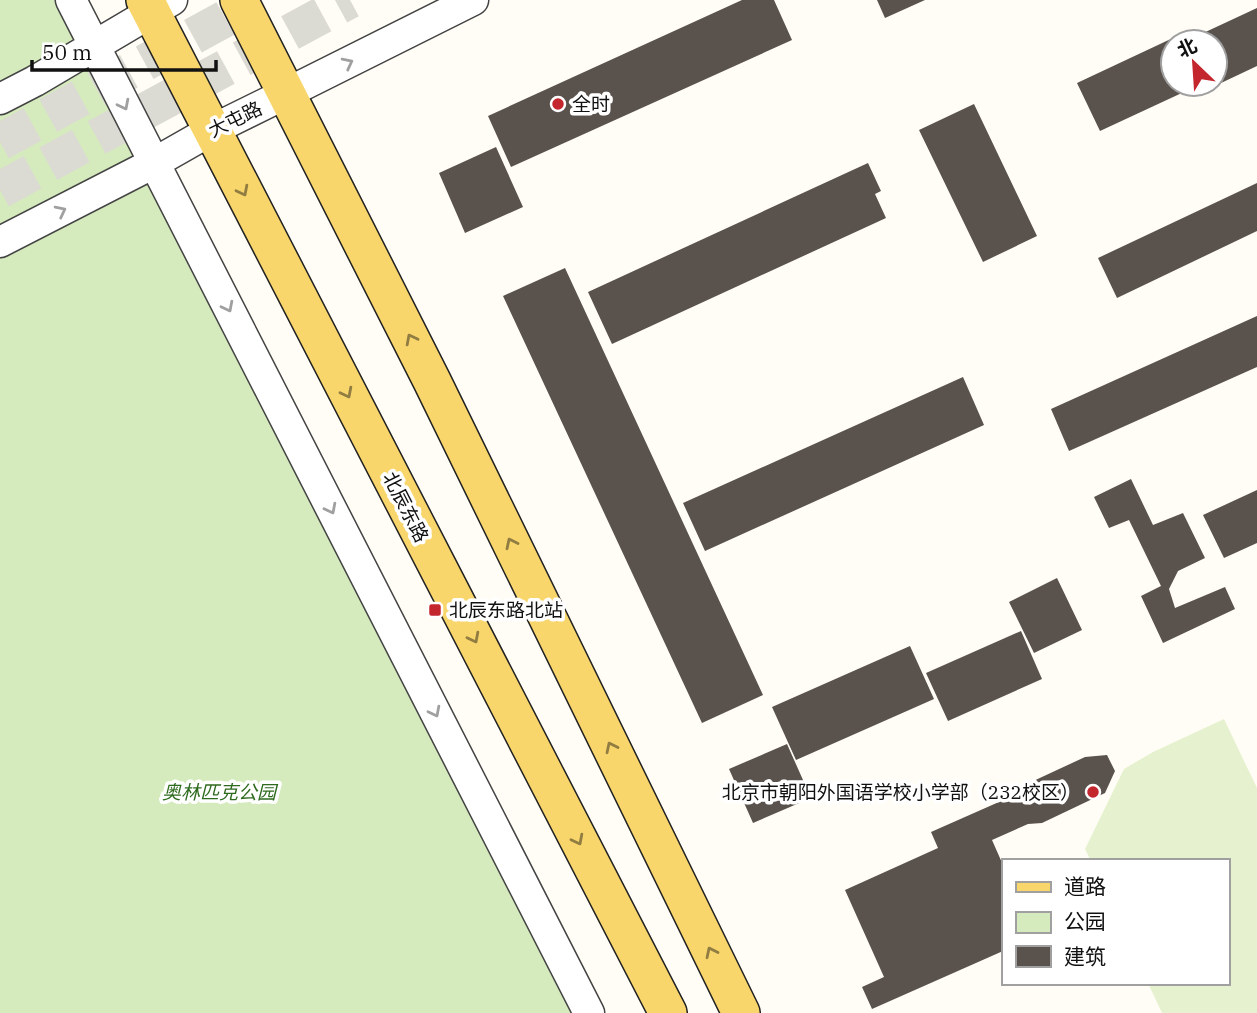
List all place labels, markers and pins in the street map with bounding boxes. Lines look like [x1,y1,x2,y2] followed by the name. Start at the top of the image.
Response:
[572,92,610,116] place label: 全时
[550,96,566,112] marker: 全时
[449,598,563,622] place label: 北辰东路北站
[427,602,443,618] marker: 北辰东路北站
[722,780,1079,804] place label: 北京市朝阳外国语学校小学部（232校区）
[1085,784,1101,800] marker: 北京市朝阳外国语学校小学部（232校区）

